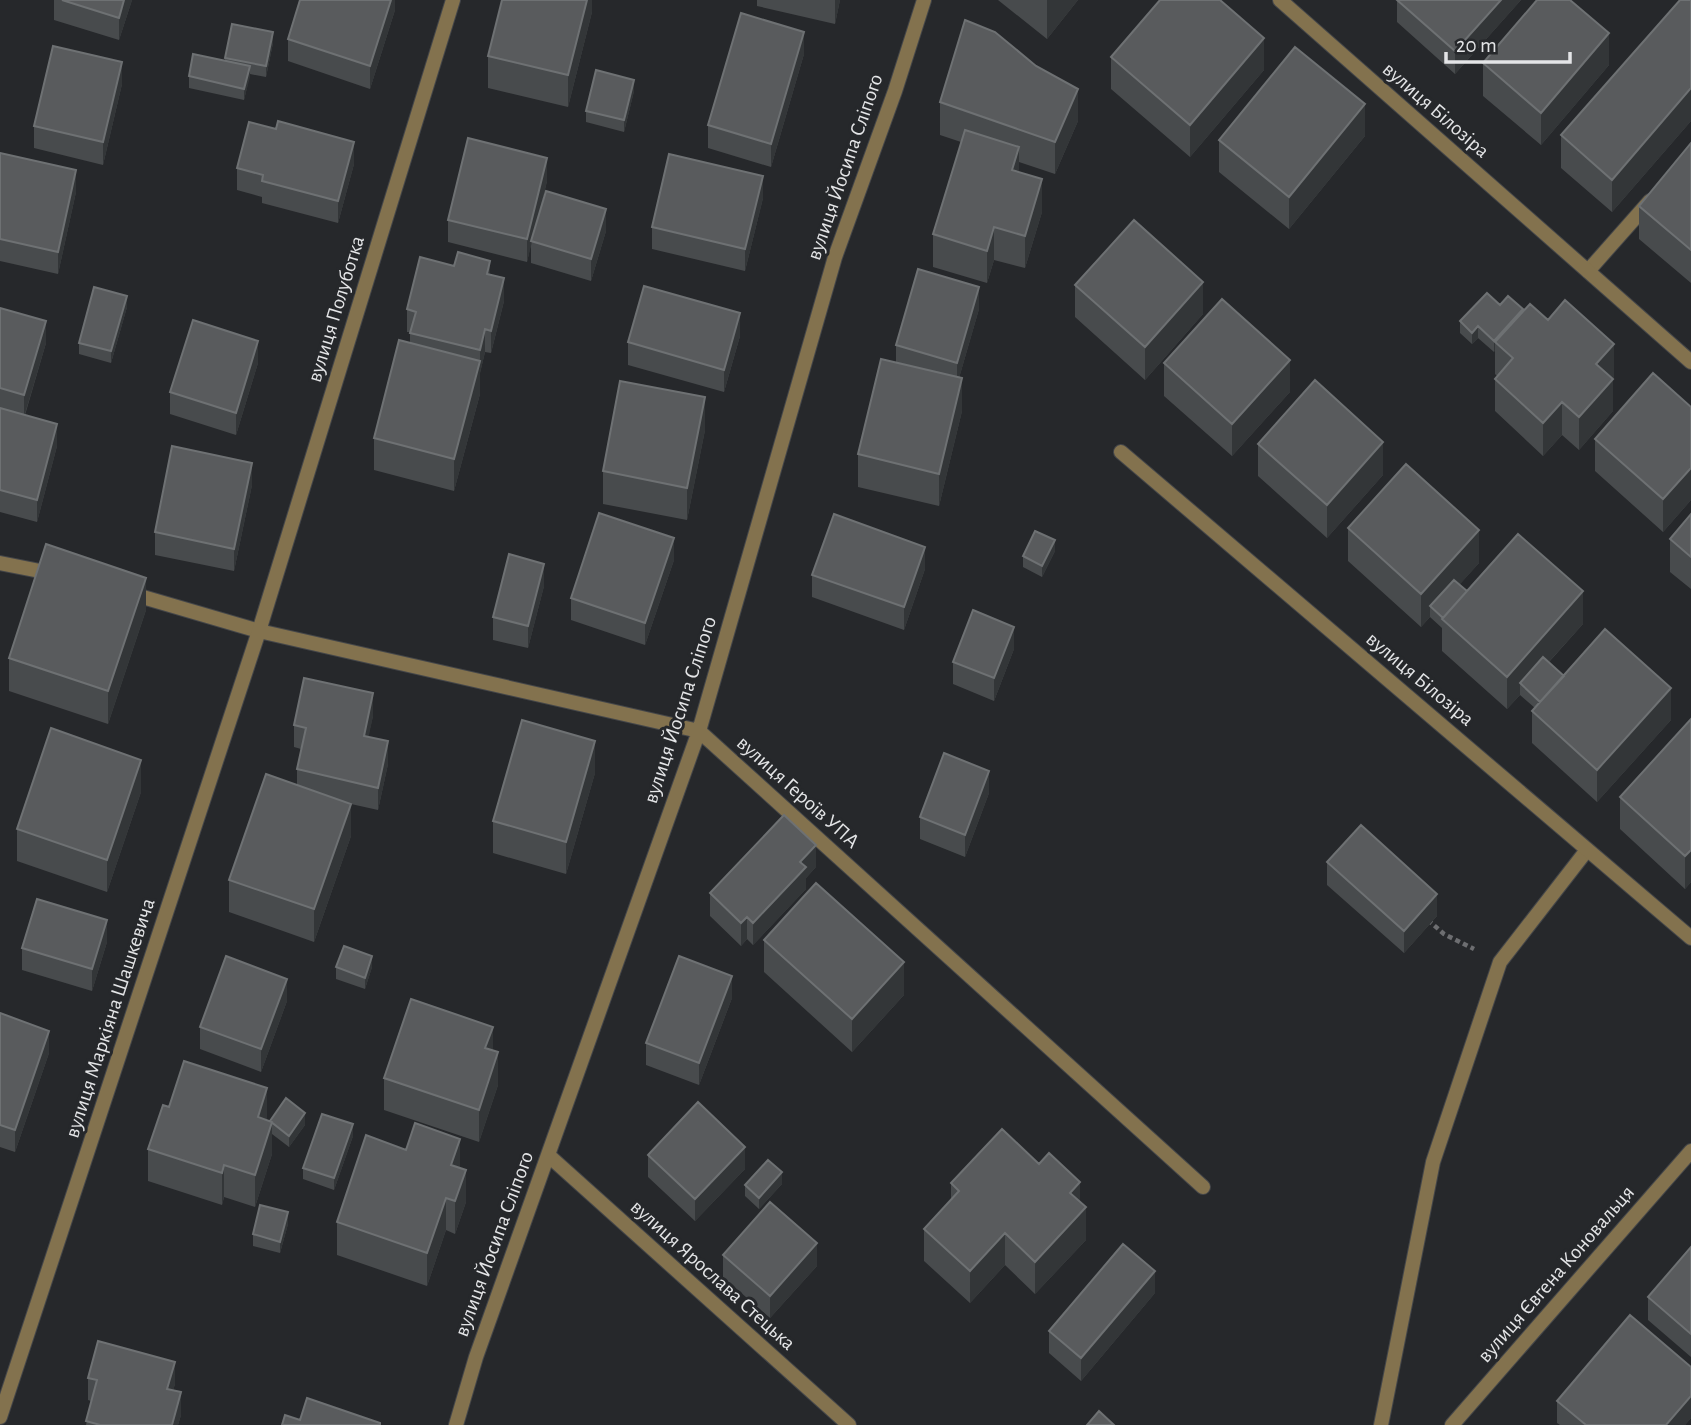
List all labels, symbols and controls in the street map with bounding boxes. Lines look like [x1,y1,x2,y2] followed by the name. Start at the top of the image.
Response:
[1446,21,1570,65] scale bar
[1456,35,1497,56] text: 20 m
[1379,58,1494,162] street label: вулиця Білозіра
[802,71,887,263] street label: вулиця Йосипа Сліпого
[304,233,368,385] street label: вулиця Полуботка
[639,614,720,806] street label: вулиця Йосипа Сліпого
[1362,628,1478,730] street label: вулиця Білозіра
[733,732,863,852] street label: вулиця Героїв УПА
[61,895,159,1140] street label: вулиця Маркіяна Шашкевича
[450,1148,537,1339] street label: вулиця Йосипа Сліпого
[1474,1182,1638,1366] street label: вулиця Євгена Коновальця
[627,1196,800,1355] street label: вулиця Ярослава Стецька

